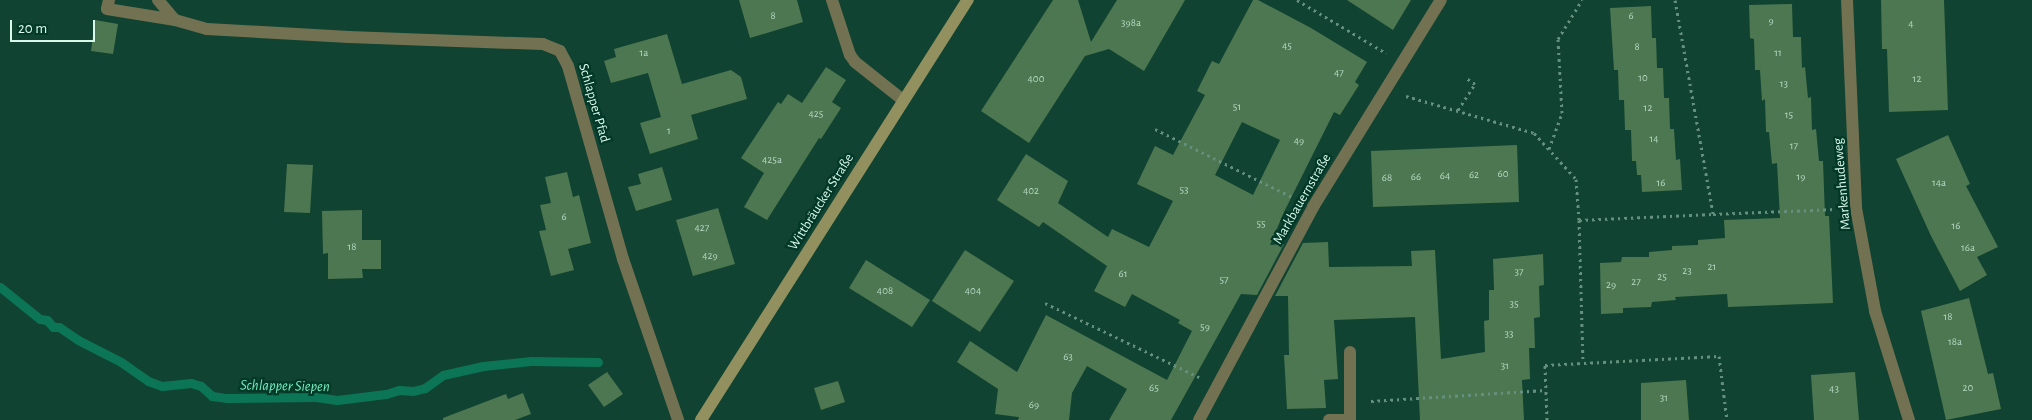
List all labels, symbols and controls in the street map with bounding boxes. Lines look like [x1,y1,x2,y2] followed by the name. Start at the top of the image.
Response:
[770,9,776,23] house number: 8
[1628,9,1634,23] house number: 6
[12,10,98,42] scale bar
[1768,14,1774,28] house number: 9
[1121,16,1141,30] house number: 398a
[1908,17,1914,31] house number: 4
[18,21,47,36] text: 20 m
[1282,39,1292,53] house number: 45
[1634,40,1640,54] house number: 8
[640,46,648,60] house number: 1a
[1774,46,1782,60] house number: 11
[575,61,613,145] street label: Schlapper Pfad
[1334,66,1344,80] house number: 47
[1638,71,1648,85] house number: 10
[1028,72,1044,86] house number: 400
[1913,72,1921,86] house number: 12
[1780,77,1788,91] house number: 13
[1233,100,1241,114] house number: 51
[1644,101,1652,115] house number: 12
[809,107,823,121] house number: 425
[1785,108,1793,122] house number: 15
[667,124,671,138] house number: 1
[1649,132,1659,146] house number: 14
[1294,134,1304,148] house number: 49
[1830,137,1854,231] street label: Markenhudeweg
[1790,139,1798,153] house number: 17
[785,151,857,253] street label: Wittbräucker Straße
[1269,151,1335,247] street label: Markbauernstraße
[762,153,782,167] house number: 425a
[1498,167,1508,181] house number: 60
[1469,168,1479,182] house number: 62
[1440,169,1450,183] house number: 64
[1411,170,1421,184] house number: 66
[1797,170,1805,184] house number: 19
[1382,171,1392,185] house number: 68
[1657,176,1665,190] house number: 16
[1932,176,1946,190] house number: 14a
[1179,183,1189,197] house number: 53
[1023,184,1039,198] house number: 402
[561,210,567,224] house number: 6
[1256,217,1266,231] house number: 55
[1952,219,1960,233] house number: 16
[695,221,709,235] house number: 427
[348,240,356,254] house number: 18
[1961,241,1975,255] house number: 16a
[702,249,718,263] house number: 429
[1708,260,1716,274] house number: 21
[1682,264,1692,278] house number: 23
[1514,265,1524,279] house number: 37
[1119,267,1127,281] house number: 61
[1657,270,1667,284] house number: 25
[1219,273,1229,287] house number: 57
[1631,275,1641,289] house number: 27
[1606,278,1616,292] house number: 29
[877,284,893,298] house number: 408
[965,284,981,298] house number: 404
[1509,297,1519,311] house number: 35
[1944,310,1952,324] house number: 18
[1200,320,1210,334] house number: 59
[1504,327,1514,341] house number: 33
[1948,335,1962,349] house number: 18a
[1063,350,1073,364] house number: 63
[1501,359,1509,373] house number: 31
[240,376,330,396] water label: Schlapper Siepen
[1149,381,1159,395] house number: 65
[1963,381,1973,395] house number: 20
[1829,382,1839,396] house number: 43
[1660,391,1668,405] house number: 31
[1029,398,1039,412] house number: 69

